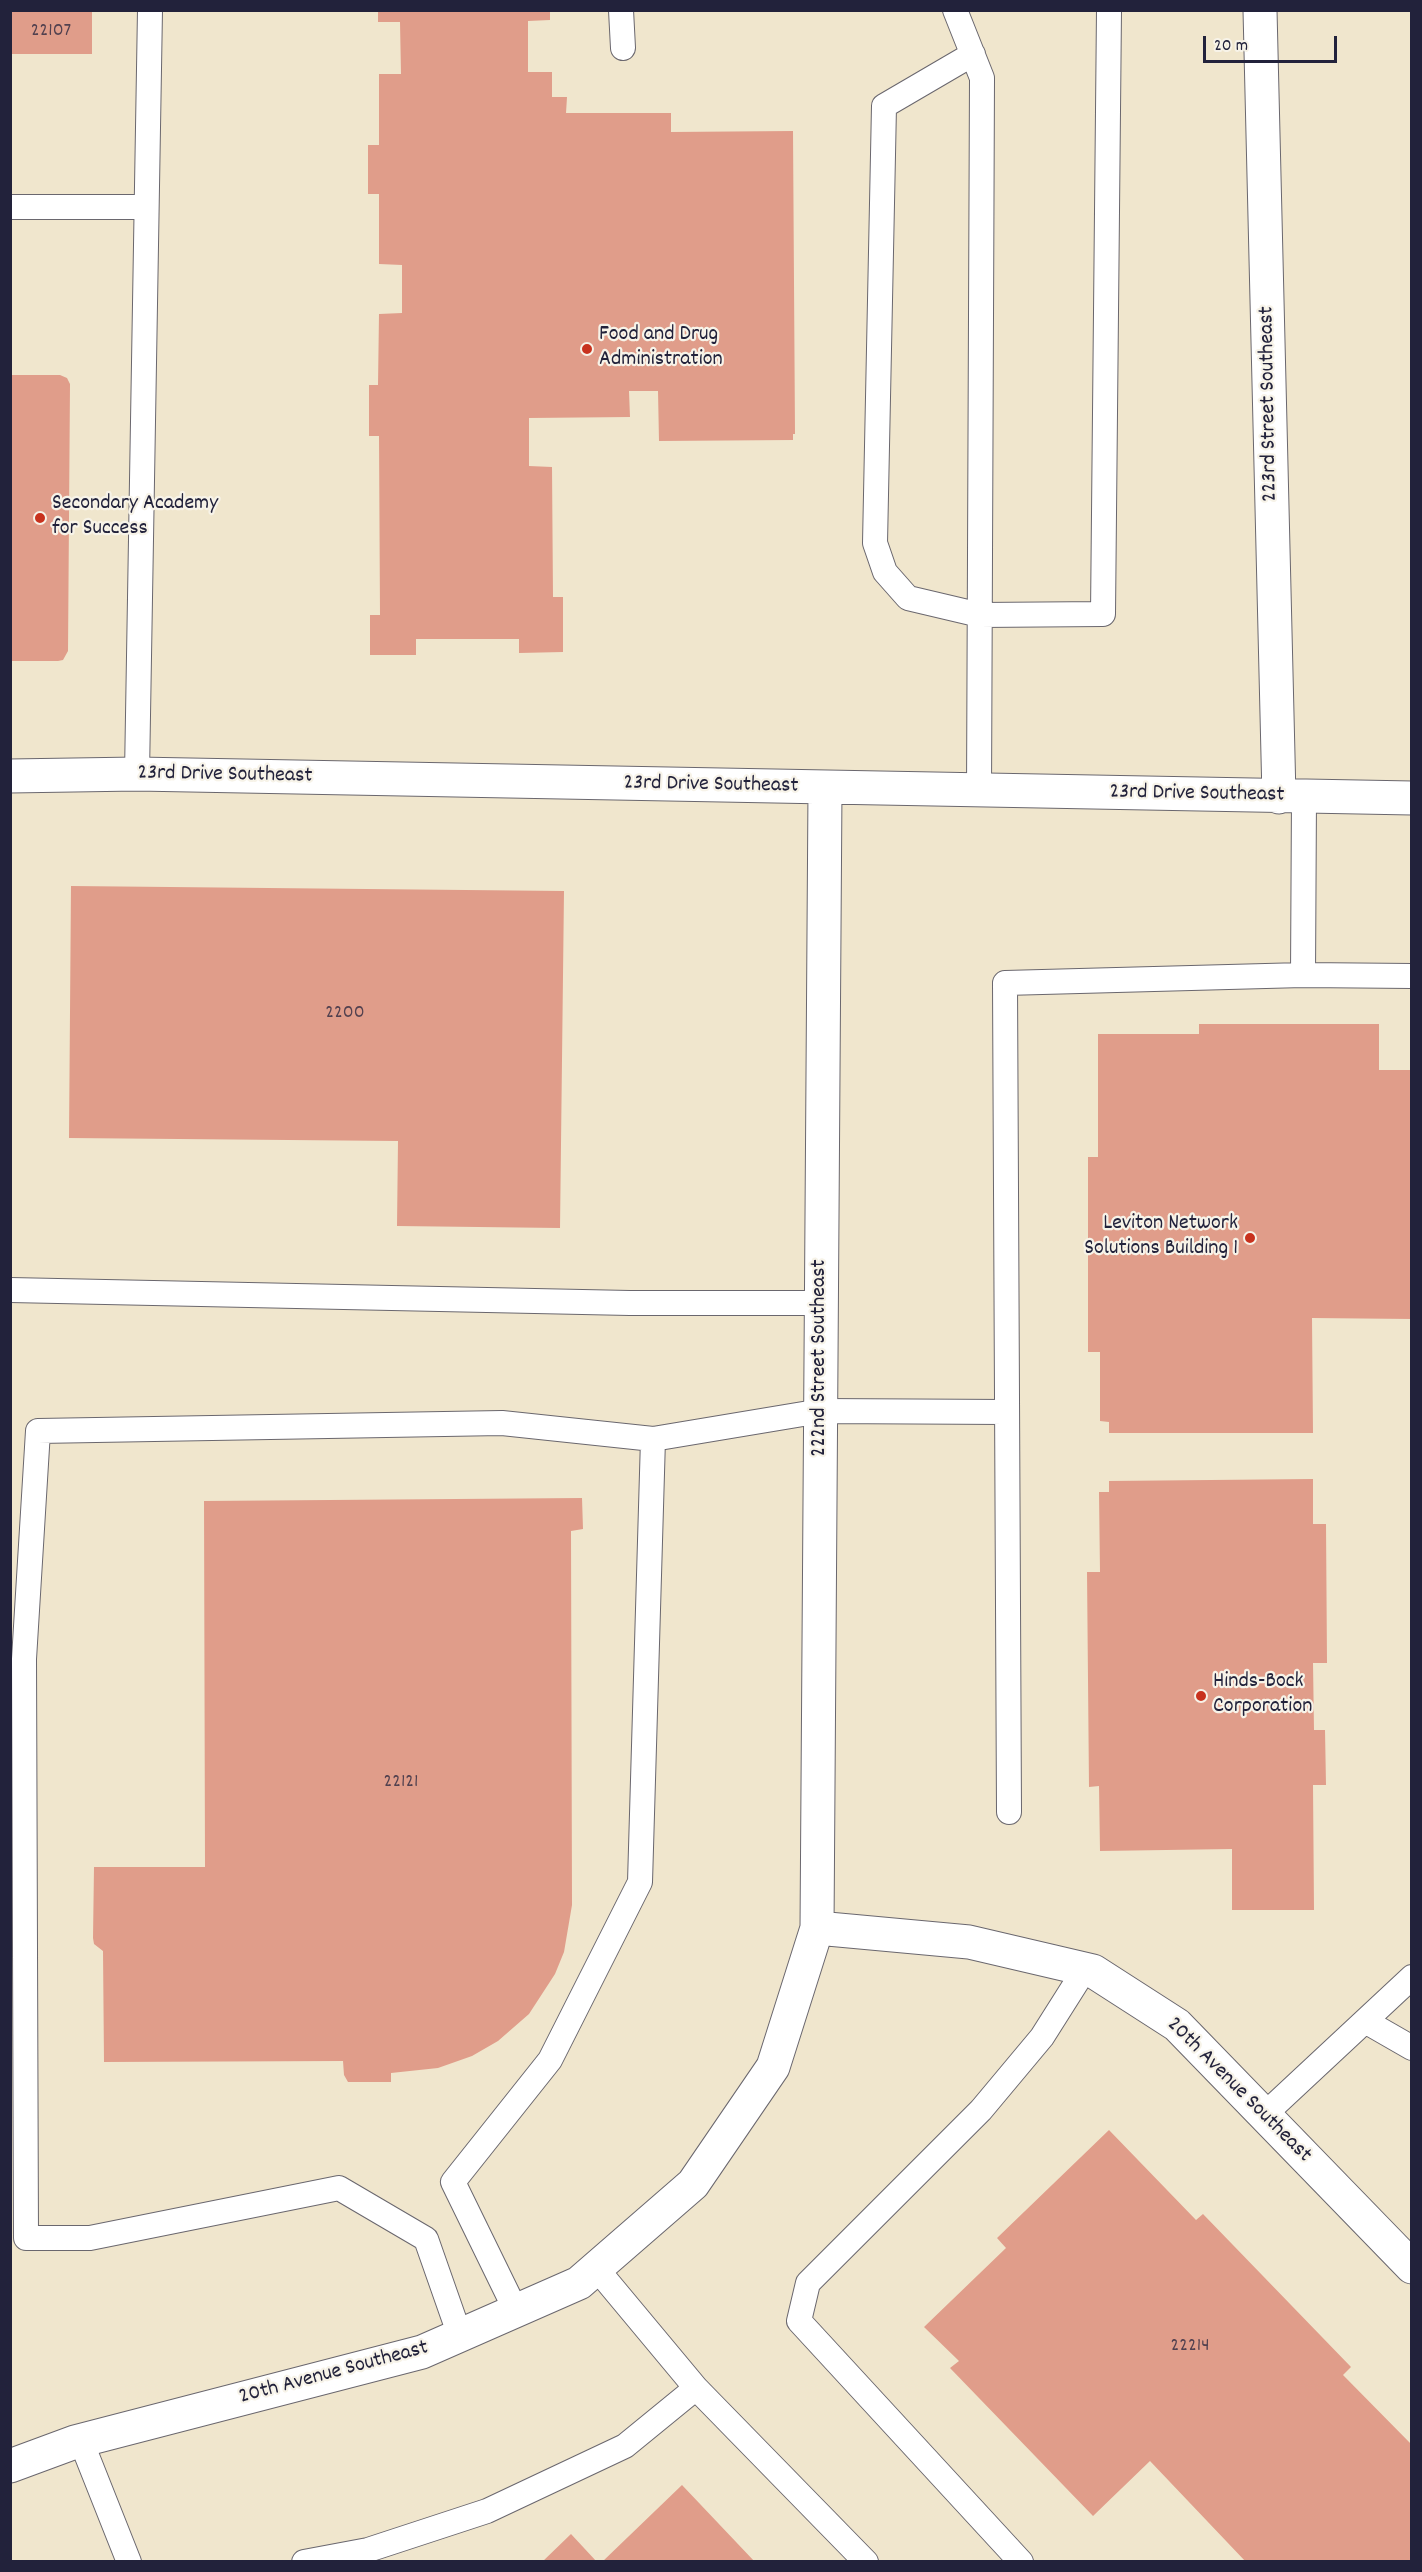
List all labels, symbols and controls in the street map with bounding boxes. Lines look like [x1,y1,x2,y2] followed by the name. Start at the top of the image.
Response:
[31,20,71,44] house number: 22107
[1206,24,1340,62] scale bar
[1214,34,1248,59] text: 20 m
[1255,306,1285,502] street label: 223rd Street Southeast
[599,323,723,374] place label: Food and Drug Administration
[580,342,594,356] marker: Food and Drug Administration
[52,492,218,544] place label: Secondary Academy for Success
[33,511,47,525] marker: Secondary Academy for Success
[137,761,313,791] street label: 23rd Drive Southeast
[623,771,799,801] street label: 23rd Drive Southeast
[1109,780,1285,810] street label: 23rd Drive Southeast
[325,1002,365,1026] house number: 2200
[1084,1212,1238,1264] place label: Leviton Network Solutions Building 1
[1243,1231,1257,1245] marker: Leviton Network Solutions Building 1
[808,1259,834,1457] street label: 222nd Street Southeast
[1213,1670,1312,1722] place label: Hinds-Bock Corporation
[1194,1689,1208,1703] marker: Hinds-Bock Corporation
[384,1771,418,1795] house number: 22121
[1160,2013,1316,2169] street label: 20th Avenue Southeast
[1171,2335,1209,2359] house number: 22214
[237,2336,431,2412] street label: 20th Avenue Southeast

